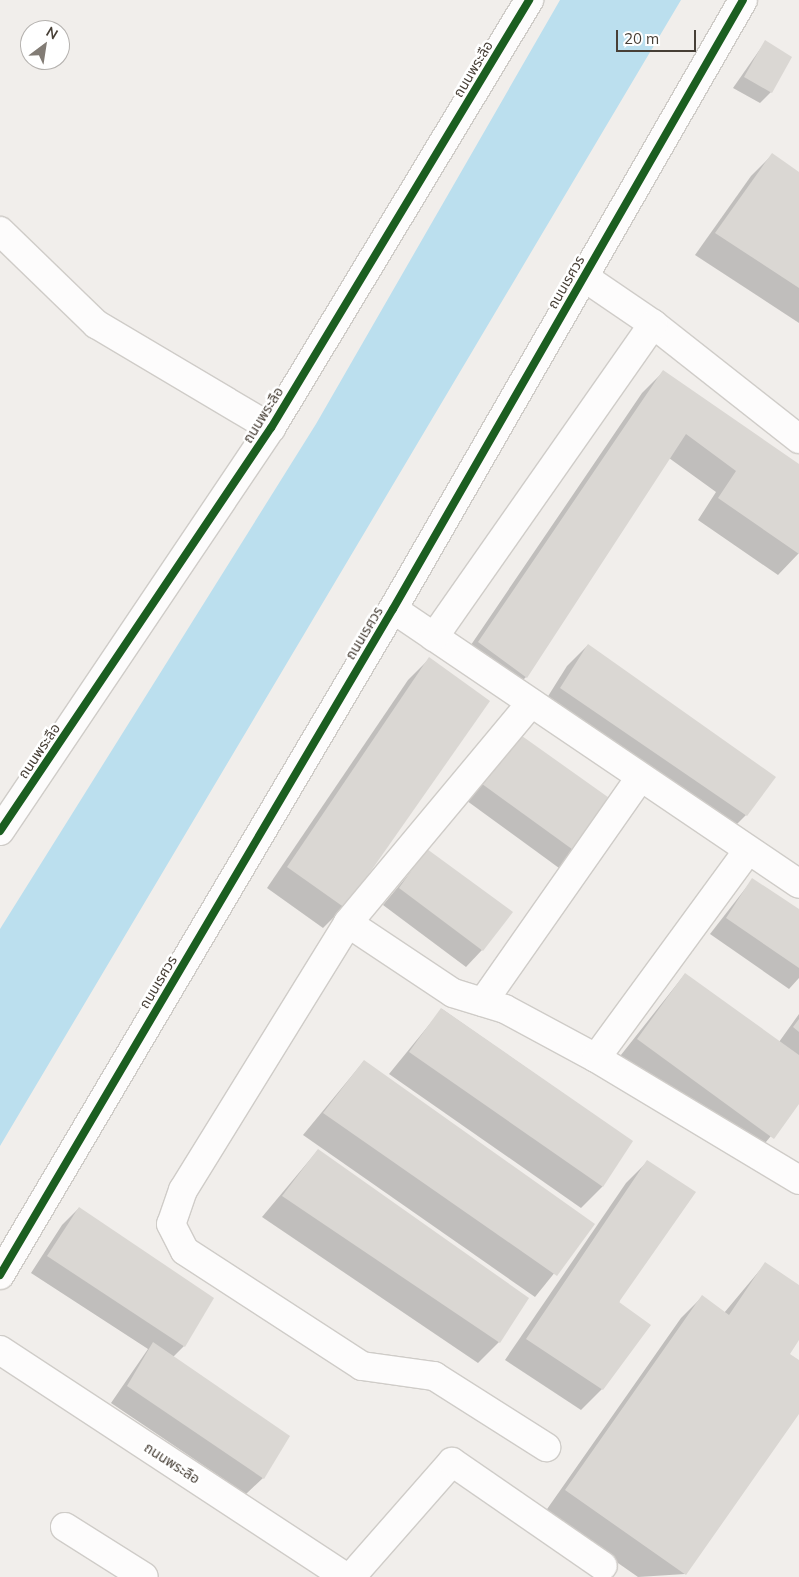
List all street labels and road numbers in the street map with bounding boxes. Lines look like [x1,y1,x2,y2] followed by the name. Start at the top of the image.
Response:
[450,38,496,100] street label: ถนนพระลือ
[544,252,588,312] street label: ถนนเรศวร
[239,384,287,446] street label: ถนนพระลือ
[342,603,386,663] street label: ถนนเรศวร
[14,720,64,782] street label: ถนนพระลือ
[136,952,180,1012] street label: ถนนเรศวร
[141,1439,203,1487] street label: ถนนพระลือ

